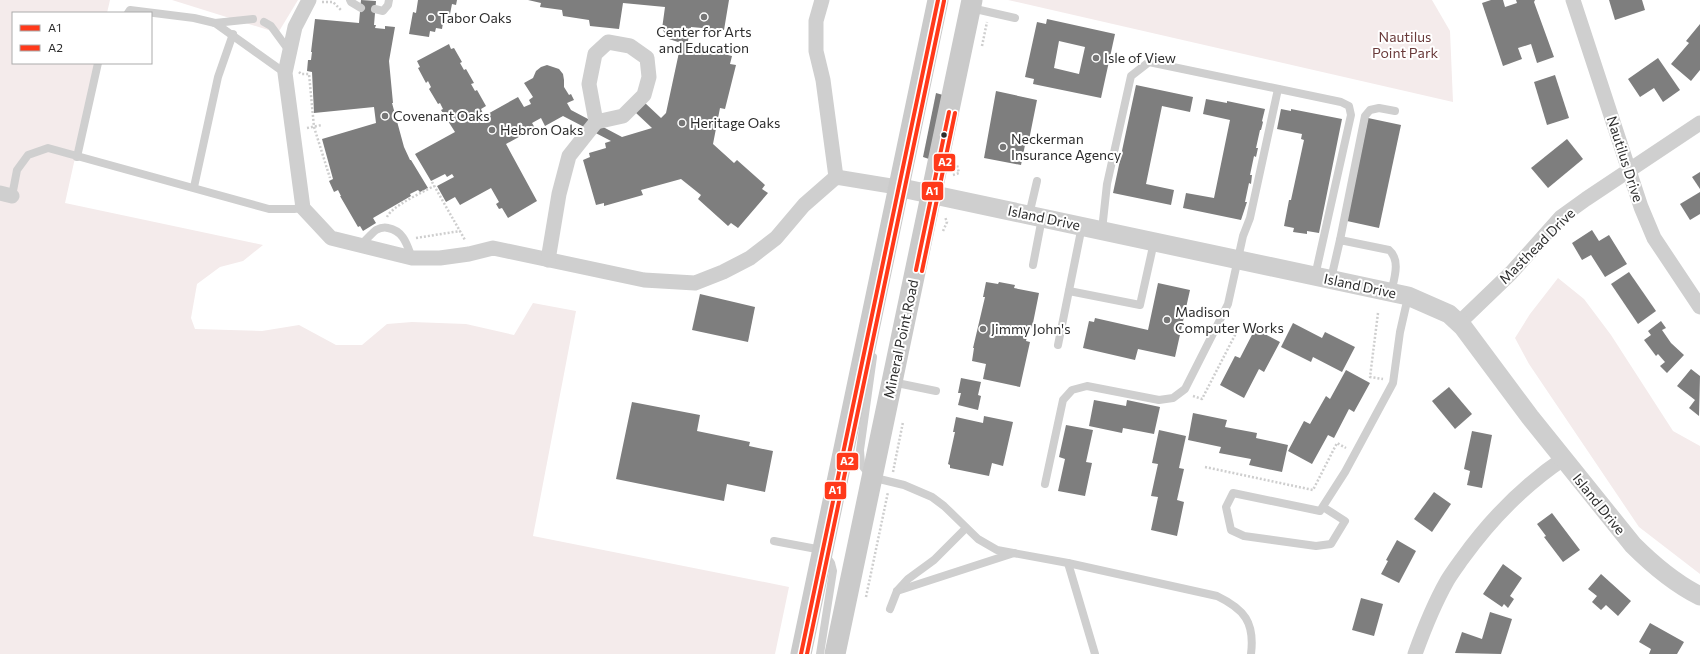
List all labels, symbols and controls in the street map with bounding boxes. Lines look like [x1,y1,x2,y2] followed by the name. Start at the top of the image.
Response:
[439,9,512,26] place label: Tabor Oaks
[12,12,152,64] legend
[699,12,709,22] marker: Center for Arts and Education
[426,13,436,23] marker: Tabor Oaks
[48,20,61,34] text: A1
[656,23,752,56] place label: Center for Arts and Education
[1372,28,1439,61] park label: Nautilus Point Park
[48,40,63,54] text: A2
[1104,49,1176,66] place label: Isle of View
[1091,53,1101,63] marker: Isle of View
[393,107,490,124] place label: Covenant Oaks
[380,111,390,121] marker: Covenant Oaks
[690,114,780,131] place label: Heritage Oaks
[1604,114,1647,204] street label: Nautilus Drive
[677,118,687,128] marker: Heritage Oaks
[500,121,583,138] place label: Hebron Oaks
[487,125,497,135] marker: Hebron Oaks
[939,130,949,140] unlabelled marker
[1011,130,1121,163] place label: Neckerman Insurance Agency
[998,142,1008,152] marker: Neckerman Insurance Agency
[933,153,956,172] line badge: A2
[938,155,952,168] text: A2
[921,181,944,201] line badge: A1
[926,184,938,197] text: A1
[1006,202,1082,233] street label: Island Drive
[1495,204,1578,287] street label: Masthead Drive
[1322,270,1398,301] street label: Island Drive
[880,278,921,400] street label: Mineral Point Road
[1175,303,1284,336] place label: Madison Computer Works
[1162,315,1172,325] marker: Madison Computer Works
[991,320,1071,337] place label: Jimmy John's
[978,324,988,334] marker: Jimmy John's
[836,452,859,471] line badge: A2
[840,454,854,467] text: A2
[1570,470,1629,538] street label: Island Drive
[824,481,847,500] line badge: A1
[829,483,841,496] text: A1

